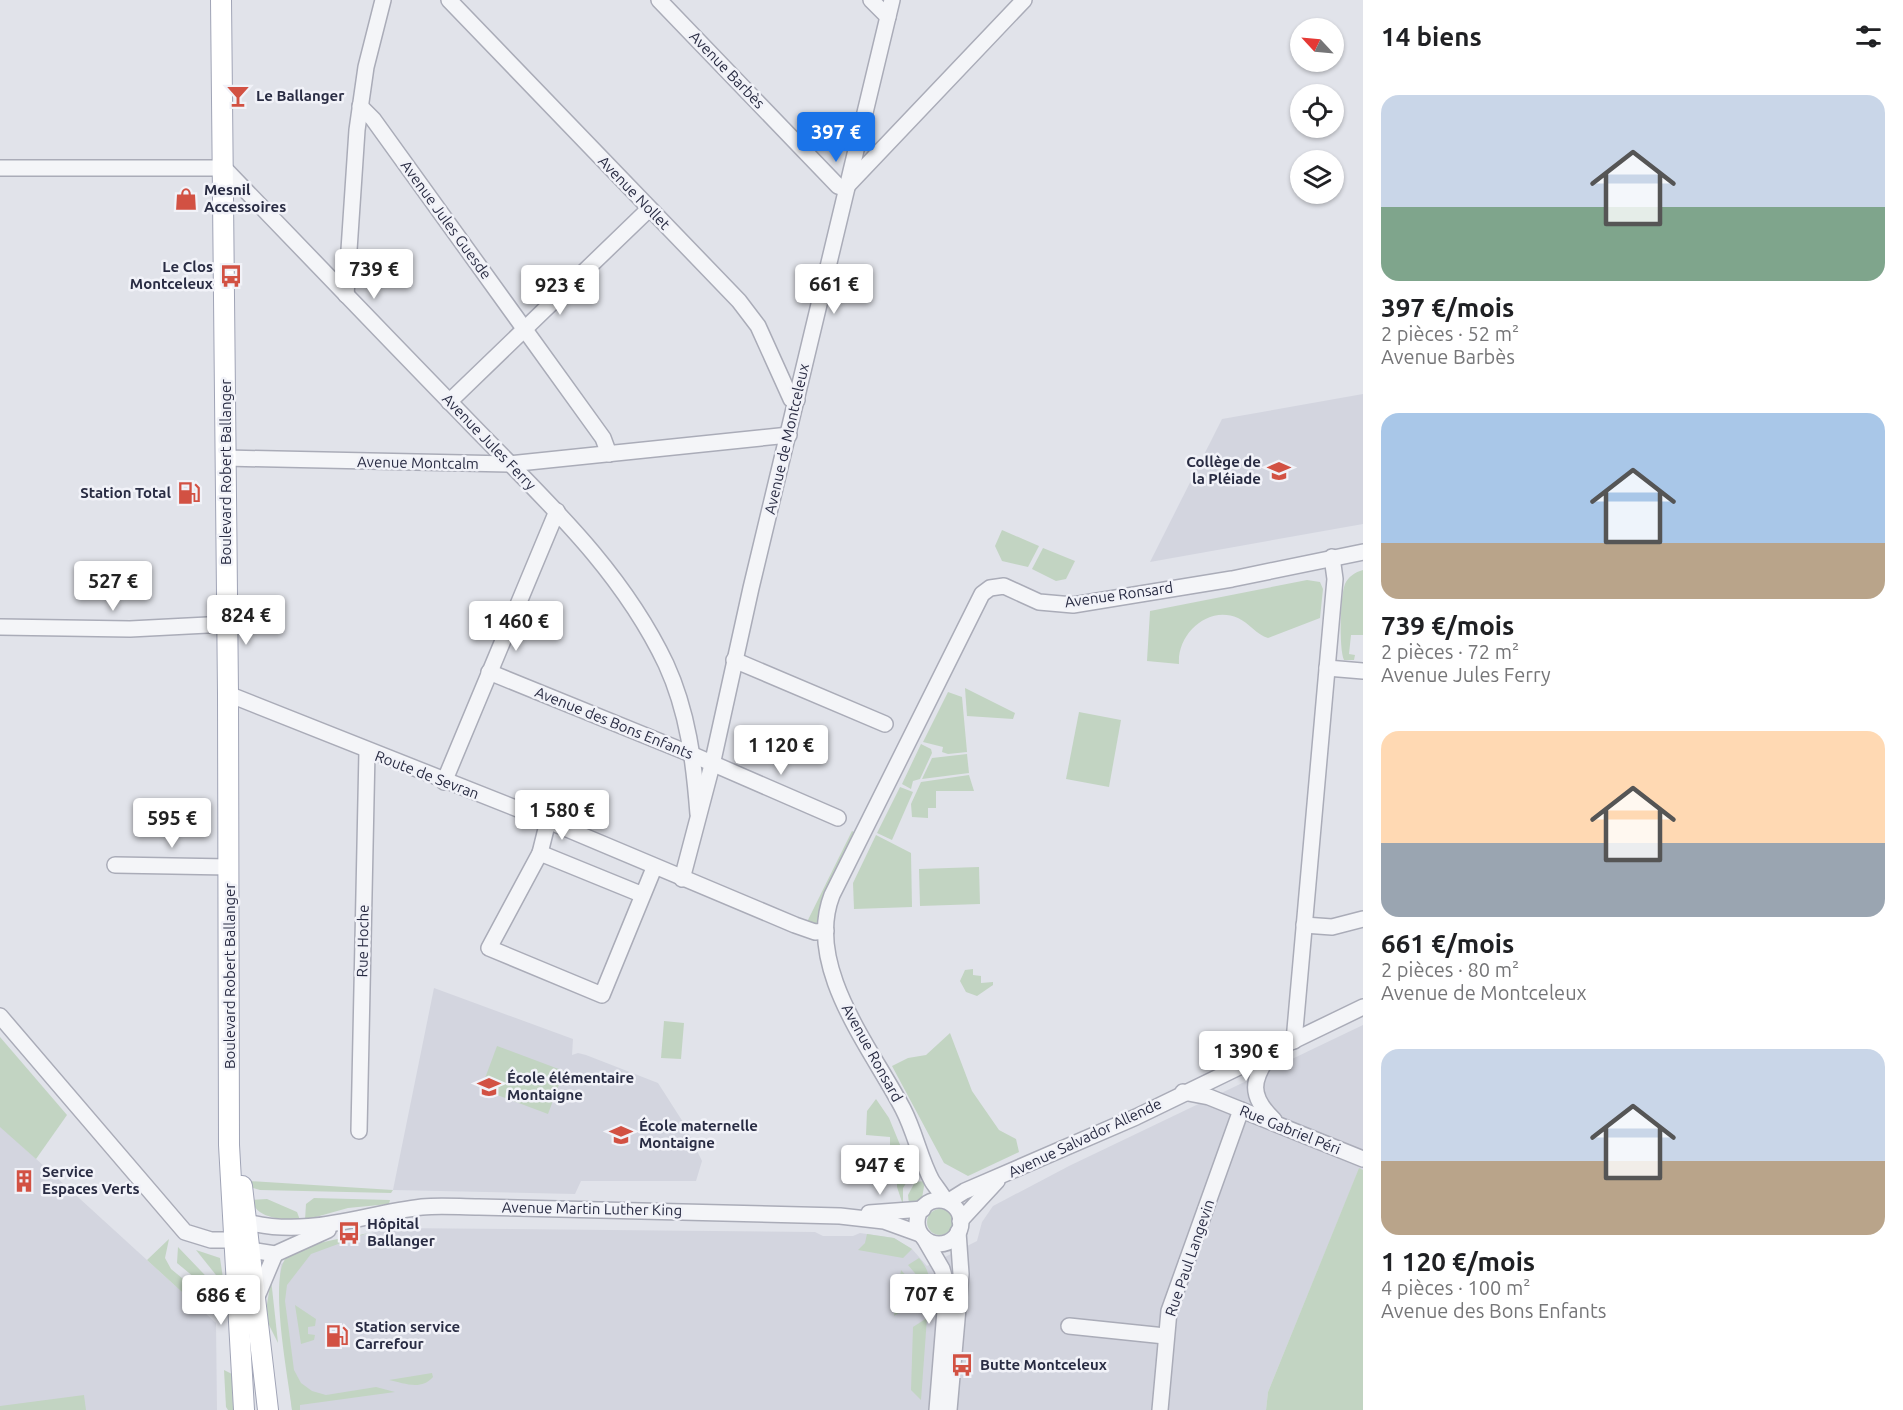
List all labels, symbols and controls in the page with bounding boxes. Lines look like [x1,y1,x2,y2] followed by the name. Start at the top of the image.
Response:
[1290,18,1344,72] north arrow
[1290,18,1344,204] map controls
[1852,20,1885,53] icon: filters
[1381,22,1482,51] text: 14 biens
[686,28,768,112] street label: Avenue Barbès
[225,83,251,109] bar icon: Le Ballanger
[1290,84,1344,138] button: locate
[256,87,345,104] place label: Le Ballanger
[794,112,878,163] pin: 397 €
[811,120,861,143] text: 397 €
[1579,134,1687,242] icon: home
[1290,150,1344,204] button: layers
[595,152,674,233] street label: Avenue Nollet
[398,157,495,282] street label: Avenue Jules Guesde
[204,181,286,215] place label: Mesnil Accessoires
[173,186,199,212] shop icon: Mesnil Accessoires
[332,249,416,300] pin: 739 €
[349,257,399,280] text: 739 €
[130,258,213,292] place label: Le Clos Montceleux
[218,263,244,289] bus stop icon: Le Clos Montceleux
[792,264,876,315] pin: 661 €
[518,265,602,316] pin: 923 €
[809,272,859,295] text: 661 €
[535,273,585,296] text: 923 €
[1381,293,1514,322] text: 397 €/mois
[1381,322,1519,345] text: 2 pièces · 52 m²
[1381,345,1515,368] text: Avenue Barbès
[761,361,812,516] street label: Avenue de Montceleux
[217,379,234,565] street label: Boulevard Robert Ballanger
[439,390,540,493] street label: Avenue Jules Ferry
[1579,452,1687,560] icon: home
[357,453,479,472] street label: Avenue Montcalm
[1186,453,1261,487] place label: Collège de la Pléiade
[1266,458,1292,484] school or university icon: Collège de la Pléiade
[176,480,202,506] fuel station icon: Station Total
[80,484,171,501] place label: Station Total
[71,561,155,612] pin: 527 €
[88,569,138,592] text: 527 €
[1064,578,1174,611] street label: Avenue Ronsard
[204,595,288,646] pin: 824 €
[461,601,571,652] pin: 1 460 €
[221,603,271,626] text: 824 €
[483,609,549,632] text: 1 460 €
[1381,611,1514,640] text: 739 €/mois
[1381,640,1519,663] text: 2 pièces · 72 m²
[1381,663,1551,686] text: Avenue Jules Ferry
[533,683,696,762] street label: Avenue des Bons Enfants
[726,725,836,776] pin: 1 120 €
[748,733,814,756] text: 1 120 €
[373,747,482,802] street label: Route de Sevran
[1579,770,1687,878] icon: home
[507,790,617,841] pin: 1 580 €
[130,798,214,849] pin: 595 €
[529,798,595,821] text: 1 580 €
[147,806,197,829] text: 595 €
[221,883,238,1069] street label: Boulevard Robert Ballanger
[353,905,372,977] street label: Rue Hoche
[1381,929,1514,958] text: 661 €/mois
[1381,958,1519,981] text: 2 pièces · 80 m²
[1381,981,1587,1004] text: Avenue de Montceleux
[839,1001,906,1105] street label: Avenue Ronsard
[1191,1031,1301,1082] pin: 1 390 €
[1213,1039,1279,1062] text: 1 390 €
[507,1069,634,1103] place label: École élémentaire Montaigne
[476,1074,502,1100] school or university icon: École élémentaire Montaigne
[1579,1088,1687,1196] icon: home
[1006,1095,1164,1180] street label: Avenue Salvador Allende
[1237,1102,1343,1158] street label: Rue Gabriel Péri
[639,1117,758,1151] place label: École maternelle Montaigne
[608,1122,634,1148] school or university icon: École maternelle Montaigne
[838,1145,922,1196] pin: 947 €
[855,1153,905,1176] text: 947 €
[42,1163,140,1197] place label: Service Espaces Verts
[11,1168,37,1194] building icon: Service Espaces Verts
[1162,1197,1218,1319] street label: Rue Paul Langevin
[502,1198,682,1219] street label: Avenue Martin Luther King
[367,1215,436,1249] place label: Hôpital Ballanger
[336,1220,362,1246] bus stop icon: Hôpital Ballanger
[1381,1247,1535,1276] text: 1 120 €/mois
[887,1274,971,1325] pin: 707 €
[179,1275,263,1326] pin: 686 €
[1381,1276,1530,1299] text: 4 pièces · 100 m²
[904,1282,954,1305] text: 707 €
[196,1283,246,1306] text: 686 €
[1381,1299,1607,1322] text: Avenue des Bons Enfants
[355,1318,460,1352] place label: Station service Carrefour
[324,1323,350,1349] fuel station icon: Station service Carrefour
[949,1352,975,1378] bus stop icon: Butte Montceleux
[980,1356,1107,1373] place label: Butte Montceleux

